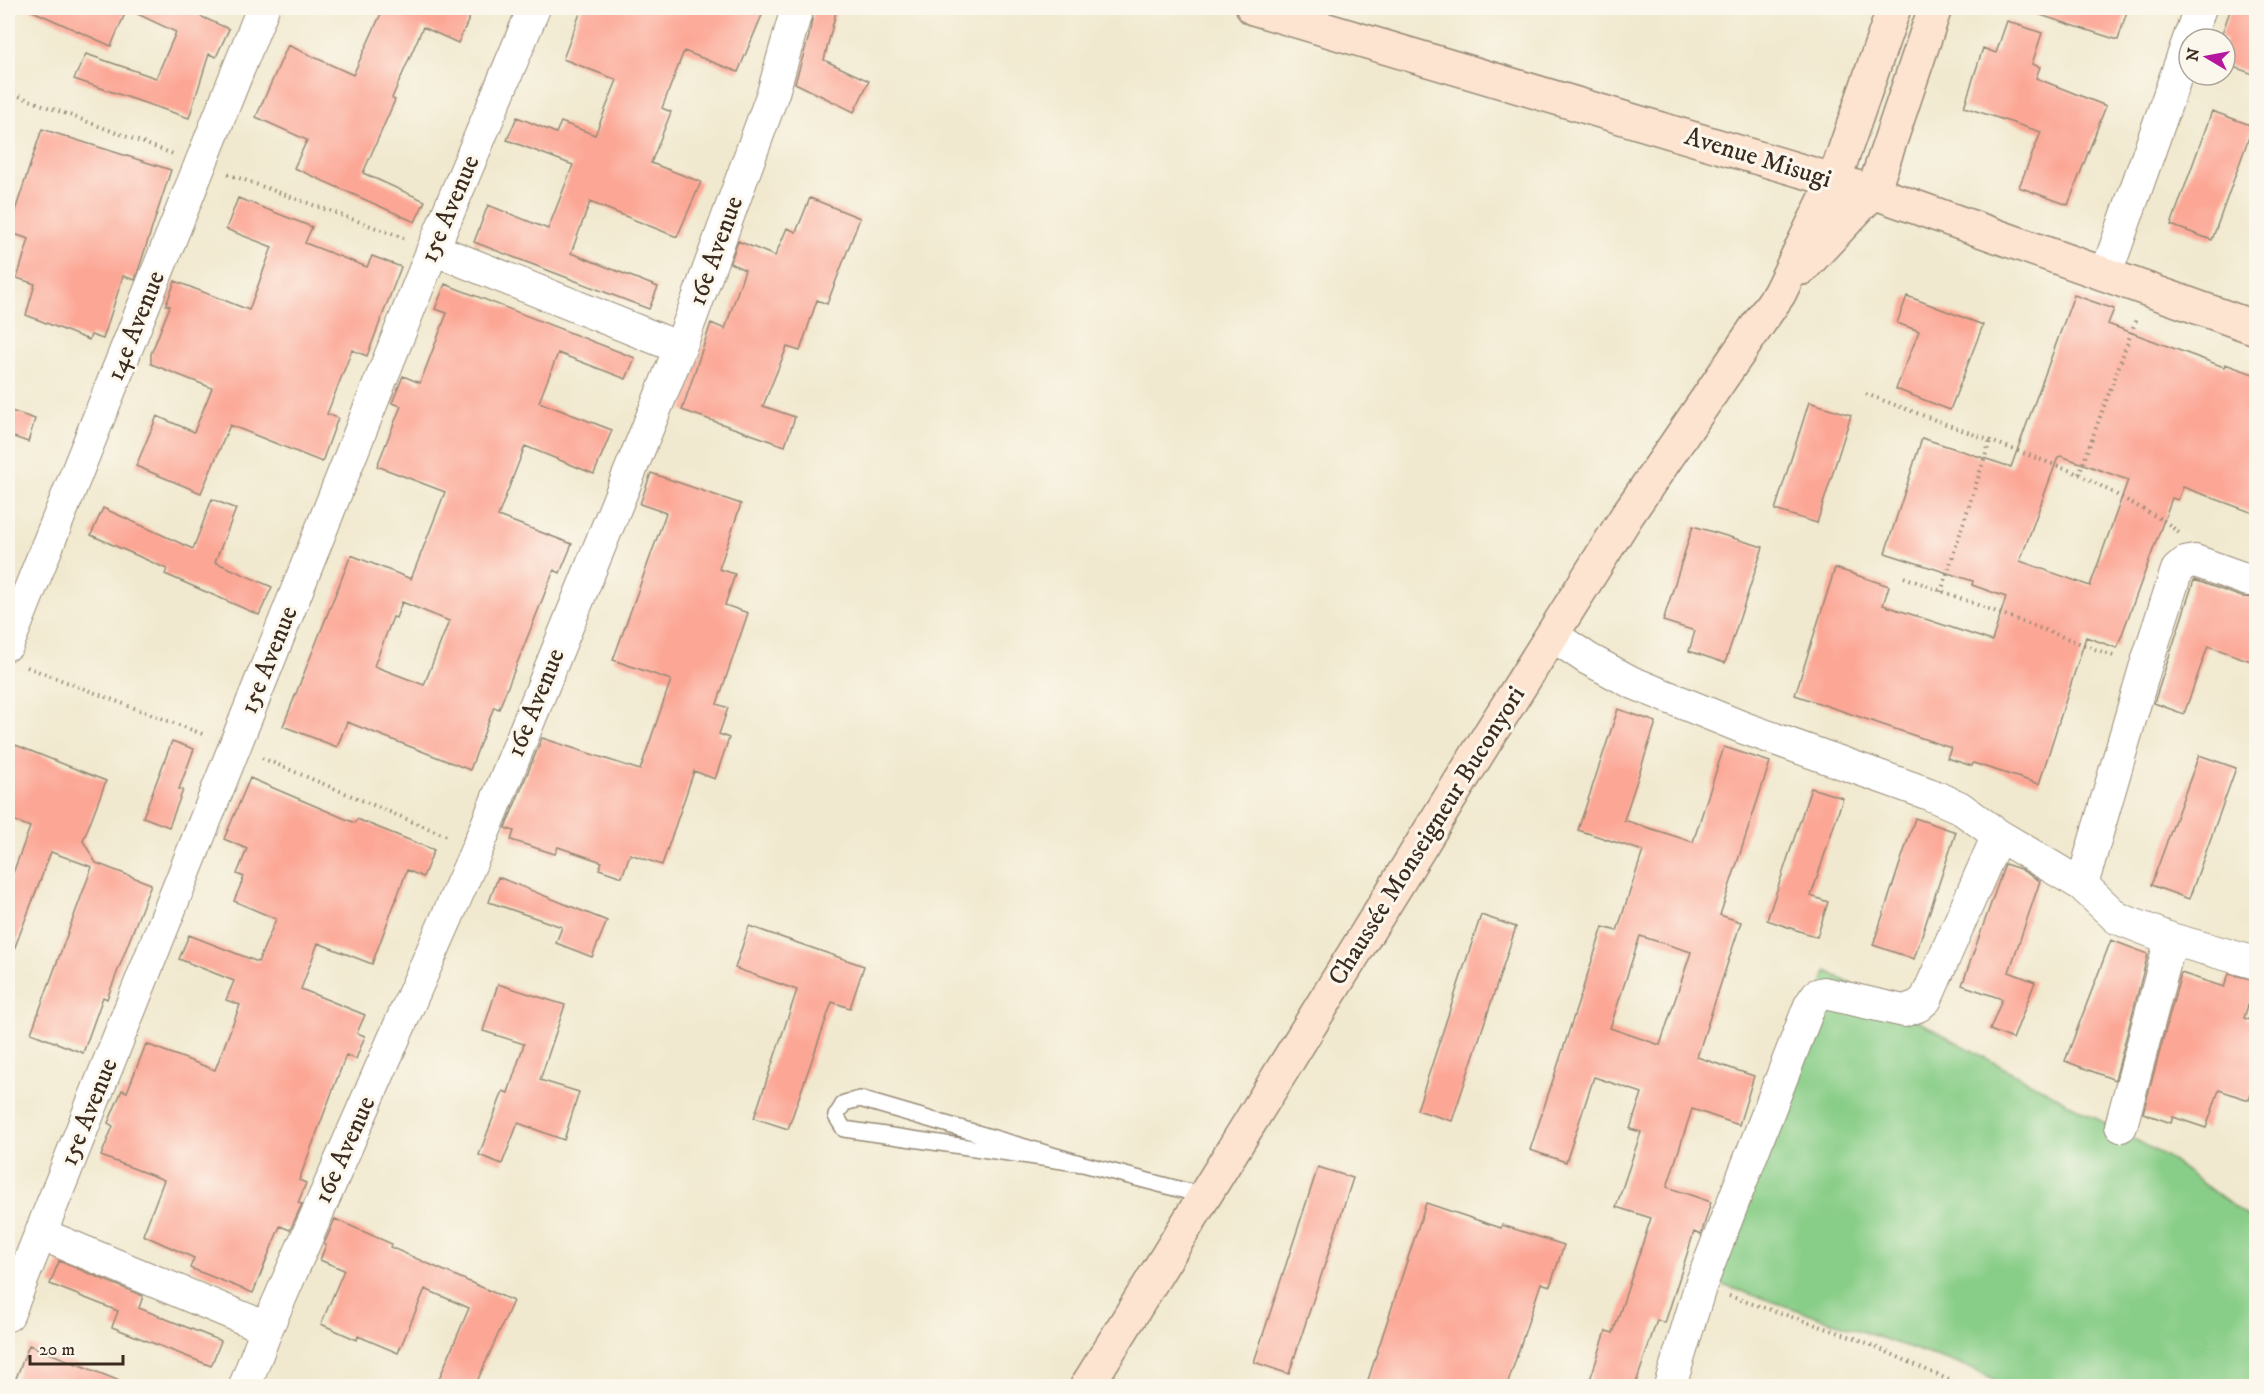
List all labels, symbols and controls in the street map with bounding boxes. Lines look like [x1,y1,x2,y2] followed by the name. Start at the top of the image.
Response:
[2177,27,2237,87] north arrow
[2182,46,2204,63] text: N
[1681,120,1835,196] street label: Avenue Misugi
[413,150,487,268] street label: 15e Avenue
[681,192,751,310] street label: 16e Avenue
[99,266,173,386] street label: 14e Avenue
[232,601,306,719] street label: 15e Avenue
[499,644,573,762] street label: 16e Avenue
[1321,680,1533,992] street label: Chaussée Monseigneur Buconyori
[52,1053,126,1171] street label: 15e Avenue
[307,1091,383,1209] street label: 16e Avenue
[30,1328,123,1366] scale bar
[39,1339,75,1361] text: 20 m

